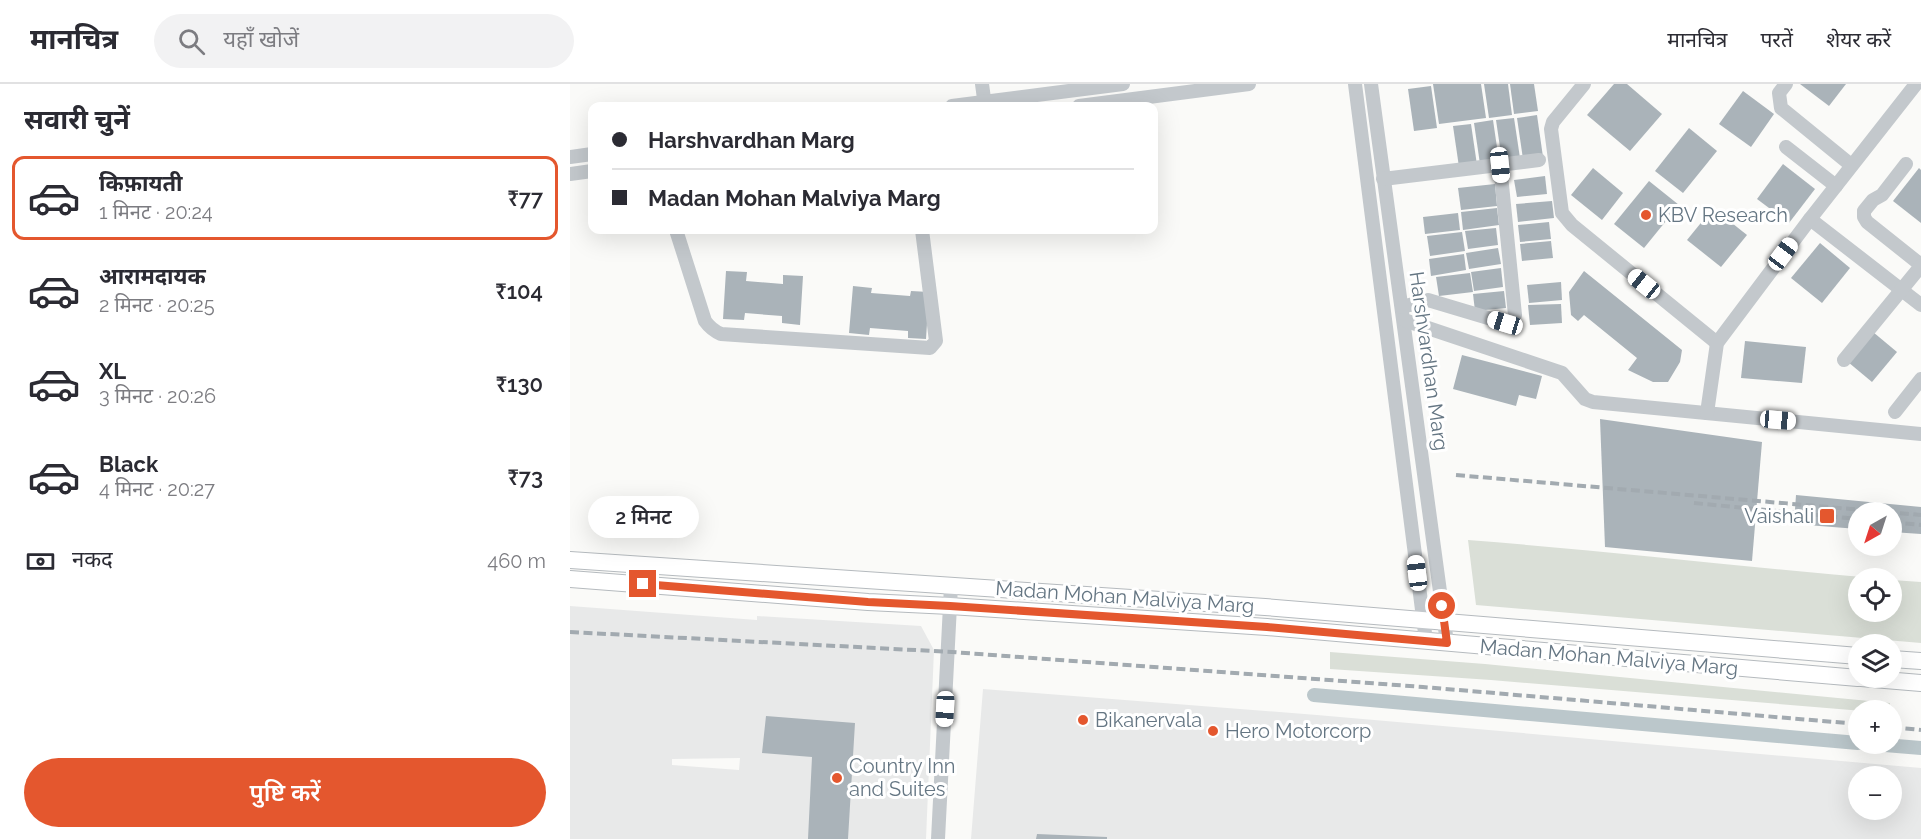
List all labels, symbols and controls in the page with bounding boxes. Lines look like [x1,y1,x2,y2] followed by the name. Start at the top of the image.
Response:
[154,14,574,68] search box
[30,23,118,56] text: मानचित्र
[175,25,208,58] icon: search
[223,26,299,52] text: यहाँ खोजें
[1667,27,1727,52] text: मानचित्र
[1760,27,1793,52] text: परतें
[1826,27,1891,52] text: शेयर करें
[24,104,130,135] text: सवारी चुनें
[648,127,855,153] text: Harshvardhan Marg
[1489,146,1511,184] car
[99,170,183,196] text: किफ़ायती
[27,171,81,225] icon: car
[507,185,543,211] text: ₹77
[648,185,941,211] text: Madan Mohan Malviya Marg
[99,200,213,224] text: 1 मिनट · 20:24
[1658,203,1788,227] place label: KBV Research
[1639,208,1653,222] marker: KBV Research
[1765,234,1801,274] car
[99,263,206,289] text: आरामदायक
[27,264,81,318] icon: car
[1624,266,1664,302] car
[1405,270,1453,452] street label: Harshvardhan Marg
[495,278,543,304] text: ₹104
[99,293,215,317] text: 2 मिनट · 20:25
[1485,309,1525,337] car
[27,357,81,411] icon: car
[99,358,126,384] text: XL
[496,371,543,397] text: ₹130
[99,384,216,408] text: 3 मिनट · 20:26
[1759,409,1797,431] car
[27,450,81,504] icon: car
[99,451,158,477] text: Black
[508,464,543,490] text: ₹73
[99,477,215,501] text: 4 मिनट · 20:27
[587,497,698,539] callout: 2 मिनट
[1848,502,1902,556] north arrow
[1848,502,1902,820] map controls
[1744,504,1814,528] place label: Vaishali
[615,505,672,529] text: 2 मिनट
[1818,507,1836,525] marker: Vaishali
[24,545,57,578] icon: cash
[72,546,113,572] text: नकद
[487,549,546,573] text: 460 m
[1406,554,1428,592] car
[1848,568,1902,622] button: locate
[629,570,656,597] route end
[995,576,1255,618] street label: Madan Mohan Malviya Marg
[1428,592,1455,619] route start
[1479,634,1739,680] street label: Madan Mohan Malviya Marg
[1848,634,1902,688] button: layers
[935,691,955,727] car
[1848,700,1902,754] button: +
[1095,708,1202,732] place label: Bikanervala
[1076,713,1090,727] marker: Bikanervala
[1225,719,1371,743] place label: Hero Motorcorp
[1206,724,1220,738] marker: Hero Motorcorp
[849,754,955,801] place label: Country Inn and Suites
[24,758,546,827] button: पुष्टि करें
[1848,766,1902,820] button: −
[830,771,844,785] marker: Country Inn and Suites

